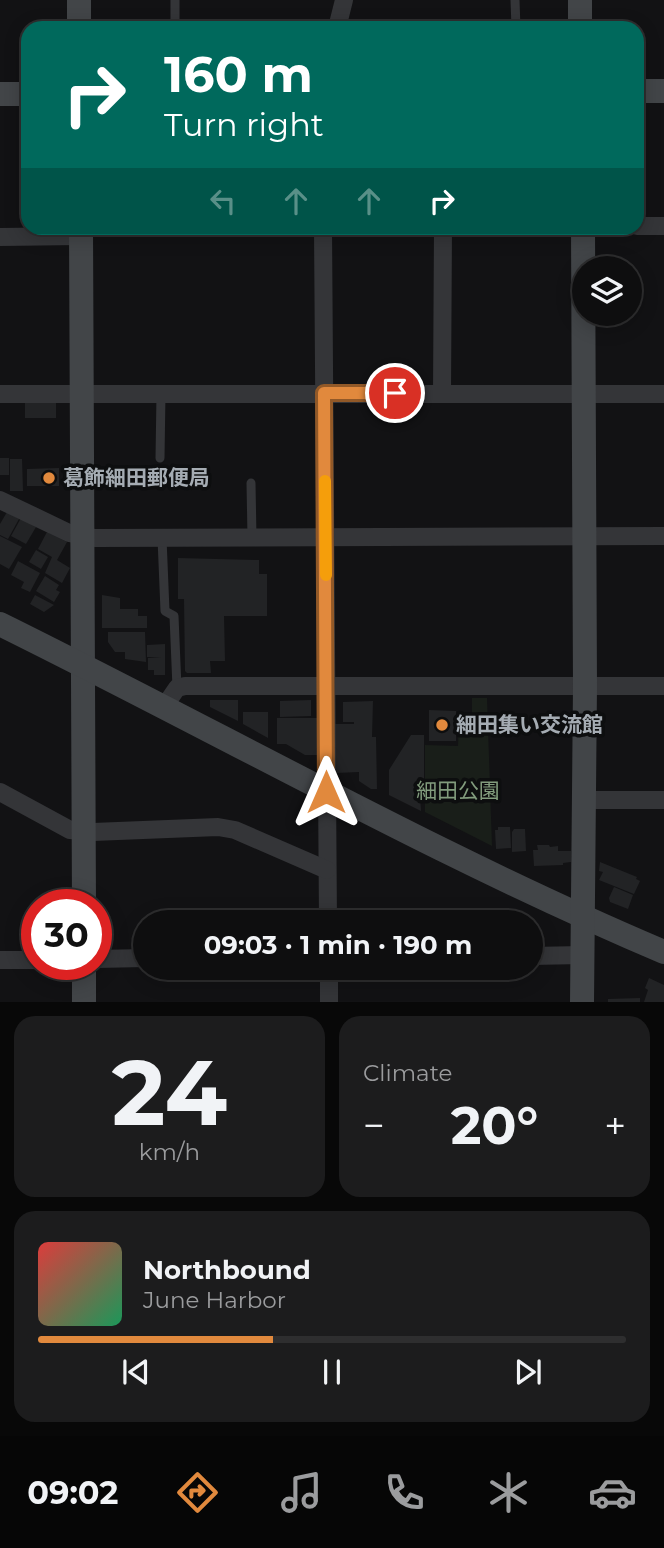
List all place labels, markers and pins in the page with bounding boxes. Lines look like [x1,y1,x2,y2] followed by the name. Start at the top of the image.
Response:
[365,363,425,423] pin
[63,465,210,490] place label: 葛飾細田郵便局
[41,470,57,486] marker: 葛飾細田郵便局
[456,712,603,737] place label: 細田集い交流館
[434,717,450,733] marker: 細田集い交流館

